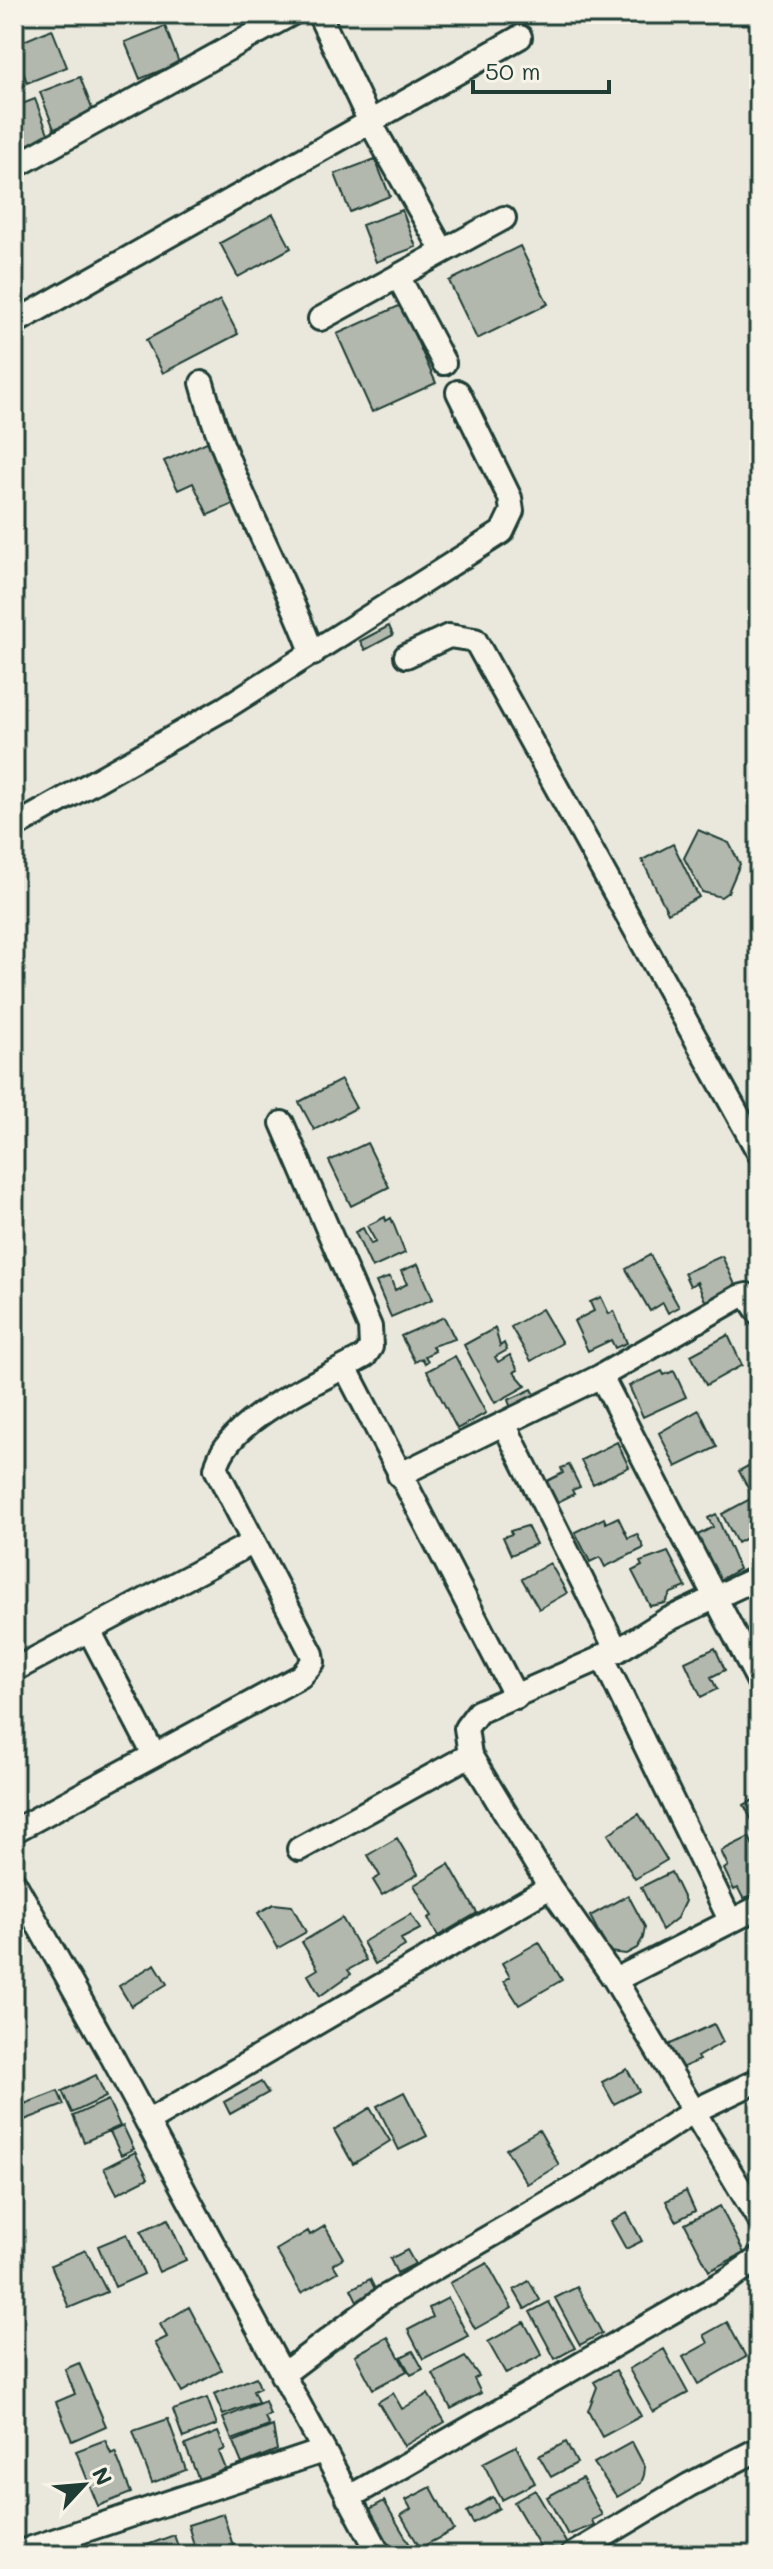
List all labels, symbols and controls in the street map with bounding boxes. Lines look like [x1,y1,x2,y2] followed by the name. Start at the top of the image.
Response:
[473,44,609,94] scale bar
[485,55,541,86] text: 50 m
[44,2445,124,2525] north arrow
[86,2462,119,2490] text: N

